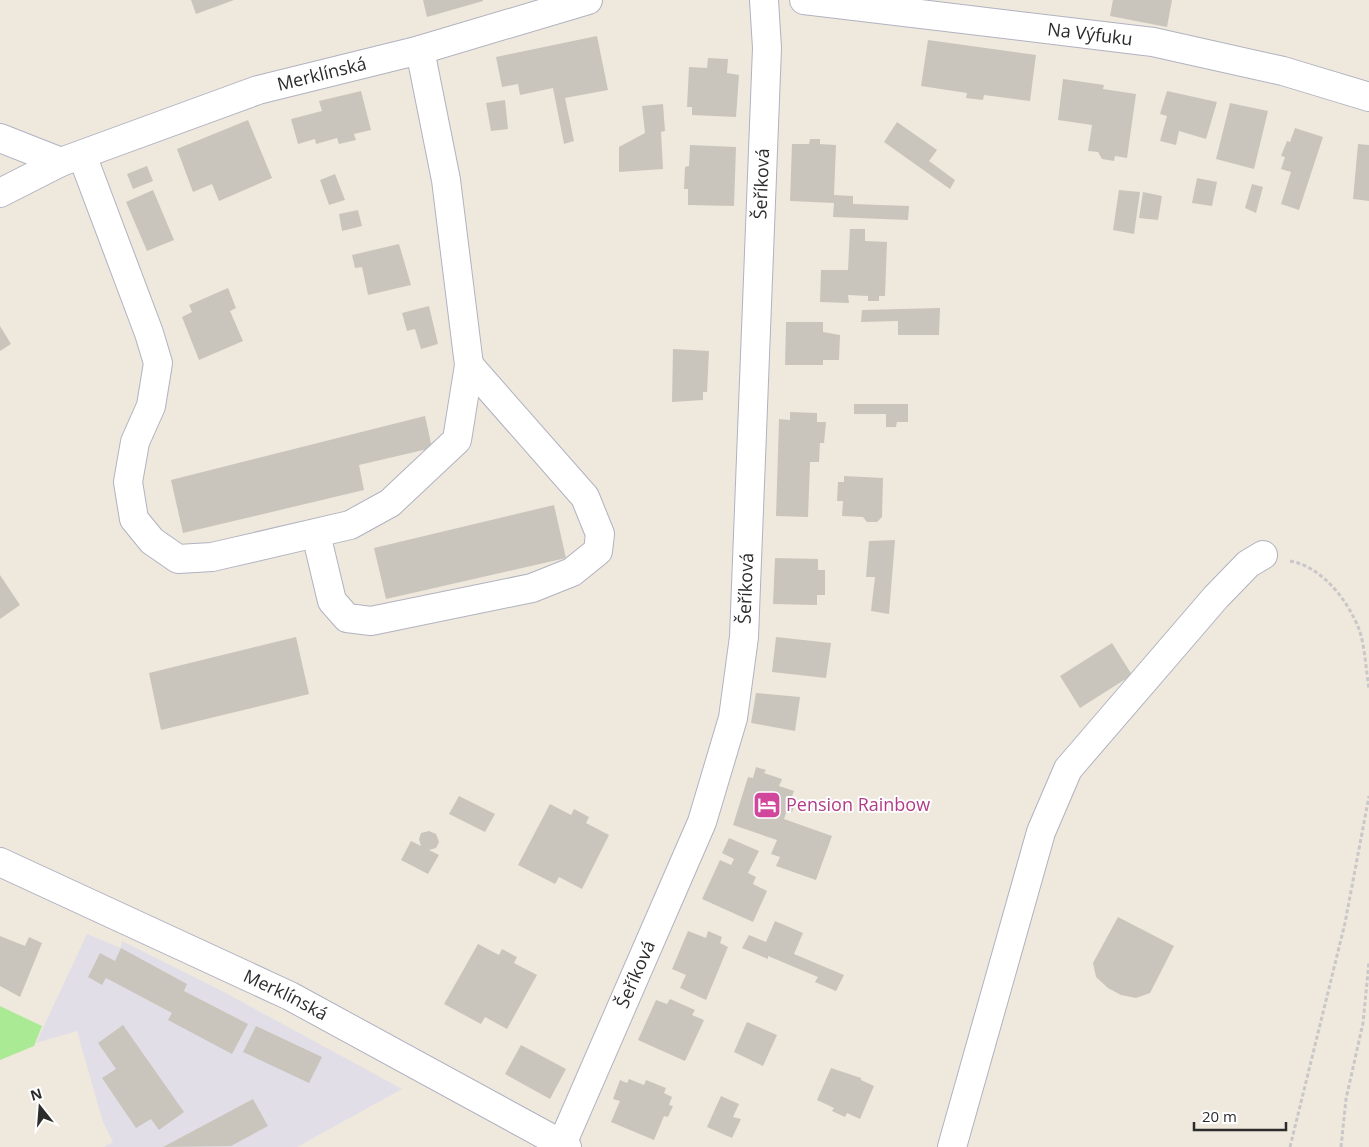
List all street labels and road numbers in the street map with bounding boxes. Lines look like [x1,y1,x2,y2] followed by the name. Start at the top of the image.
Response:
[1046,16,1134,50] street label: Na Výfuku
[274,51,369,96] street label: Merklínská
[747,148,774,220] street label: Šeříková
[732,552,758,624] street label: Šeříková
[610,937,660,1011] street label: Šeříková
[240,963,332,1025] street label: Merklínská

